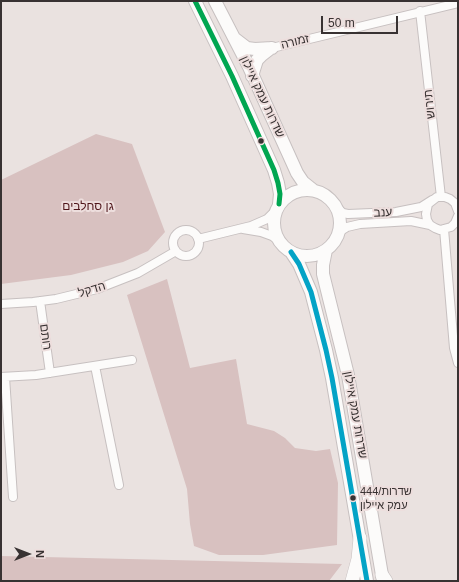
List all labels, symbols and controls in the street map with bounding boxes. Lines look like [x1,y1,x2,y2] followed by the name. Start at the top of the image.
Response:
[323,8,400,34] scale bar
[328,16,355,30] text: 50 m
[279,32,311,52] street label: זמורה
[237,54,287,140] street label: שדרות עמק איילון
[421,88,439,120] street label: תירוש
[256,136,266,146] unlabelled marker
[62,200,114,214] park label: גן סחלבים
[373,205,393,221] street label: ענב
[77,279,107,301] street label: הדקל
[36,323,54,351] street label: רותם
[340,370,370,460] street label: שדרות עמק איילון
[360,485,412,511] place label: 444/שדרות עמק איילון
[348,493,358,503] marker: 444/שדרות עמק איילון
[8,534,48,574] north arrow
[34,550,46,558] text: N

